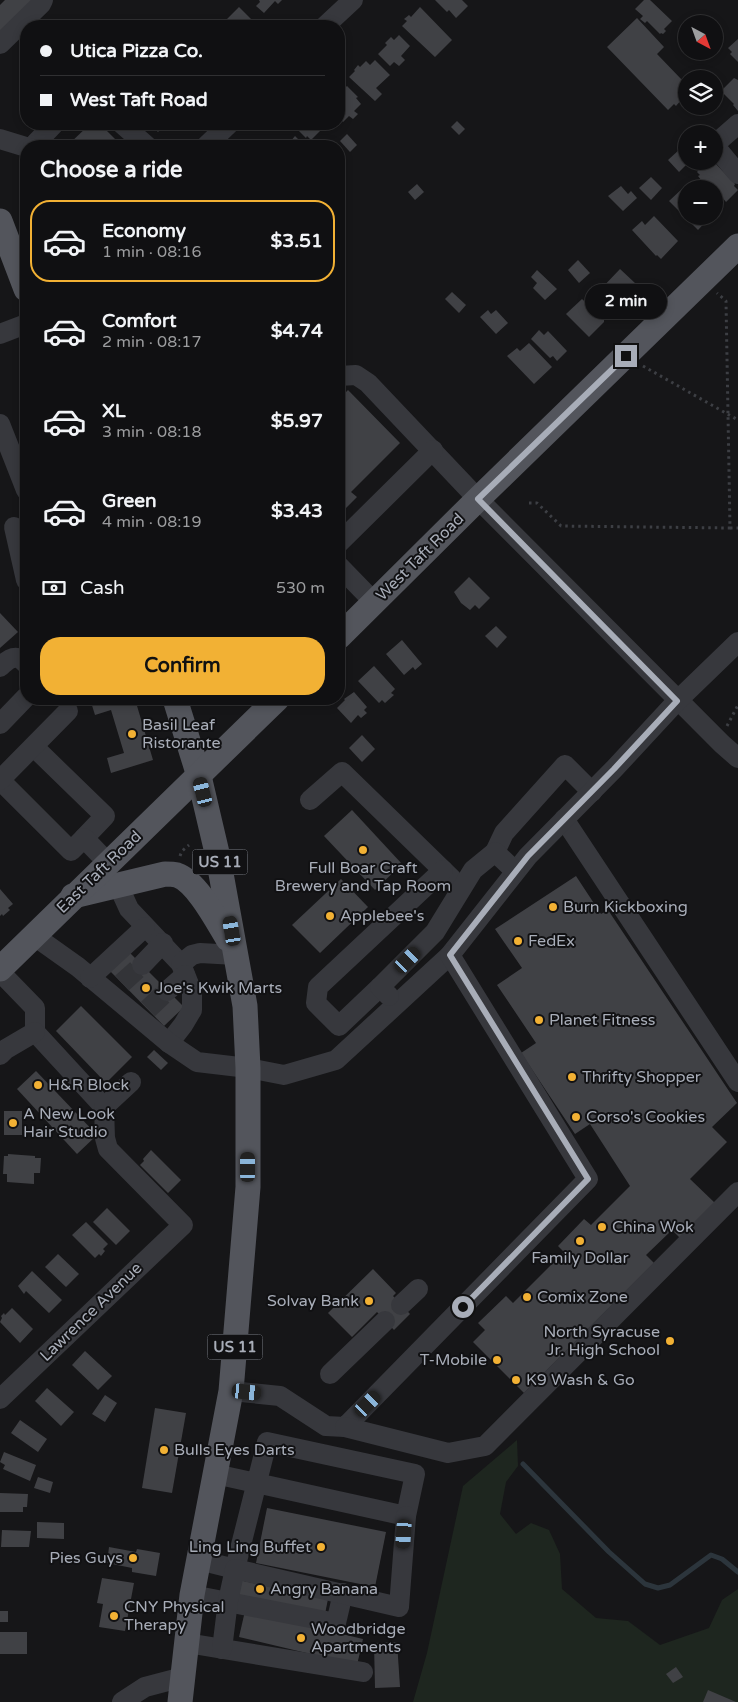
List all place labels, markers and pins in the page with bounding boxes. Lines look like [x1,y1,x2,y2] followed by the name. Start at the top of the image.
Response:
[142,715,220,753] place label: Basil Leaf Ristorante
[126,728,138,740] marker: Basil Leaf Ristorante
[357,844,369,856] marker: Full Boar Craft Brewery and Tap Room
[275,858,451,896] place label: Full Boar Craft Brewery and Tap Room
[563,897,688,917] place label: Burn Kickboxing
[547,901,559,913] marker: Burn Kickboxing
[340,906,425,926] place label: Applebee's
[324,910,336,922] marker: Applebee's
[528,931,575,951] place label: FedEx
[512,935,524,947] marker: FedEx
[156,978,282,998] place label: Joe's Kwik Marts
[140,982,152,994] marker: Joe's Kwik Marts
[549,1010,656,1030] place label: Planet Fitness
[533,1014,545,1026] marker: Planet Fitness
[582,1067,702,1087] place label: Thrifty Shopper
[566,1071,578,1083] marker: Thrifty Shopper
[48,1075,130,1095] place label: H&R Block
[32,1079,44,1091] marker: H&R Block
[23,1104,115,1142] place label: A New Look Hair Studio
[586,1107,705,1127] place label: Corso's Cookies
[570,1111,582,1123] marker: Corso's Cookies
[7,1117,19,1129] marker: A New Look Hair Studio
[612,1217,694,1237] place label: China Wok
[596,1221,608,1233] marker: China Wok
[574,1235,586,1247] marker: Family Dollar
[531,1248,630,1268] place label: Family Dollar
[537,1287,628,1307] place label: Comix Zone
[267,1291,359,1311] place label: Solvay Bank
[521,1291,533,1303] marker: Comix Zone
[363,1295,375,1307] marker: Solvay Bank
[543,1322,660,1360] place label: North Syracuse Jr. High School
[664,1335,676,1347] marker: North Syracuse Jr. High School
[420,1350,487,1370] place label: T-Mobile
[491,1354,503,1366] marker: T-Mobile
[526,1370,635,1390] place label: K9 Wash & Go
[510,1374,522,1386] marker: K9 Wash & Go
[174,1440,295,1460] place label: Bulls Eyes Darts
[158,1444,170,1456] marker: Bulls Eyes Darts
[189,1537,311,1557] place label: Ling Ling Buffet
[315,1541,327,1553] marker: Ling Ling Buffet
[49,1548,123,1568] place label: Pies Guys
[127,1552,139,1564] marker: Pies Guys
[270,1579,378,1599] place label: Angry Banana
[254,1583,266,1595] marker: Angry Banana
[124,1597,224,1635] place label: CNY Physical Therapy
[108,1610,120,1622] marker: CNY Physical Therapy
[311,1619,405,1657] place label: Woodbridge Apartments
[295,1632,307,1644] marker: Woodbridge Apartments

